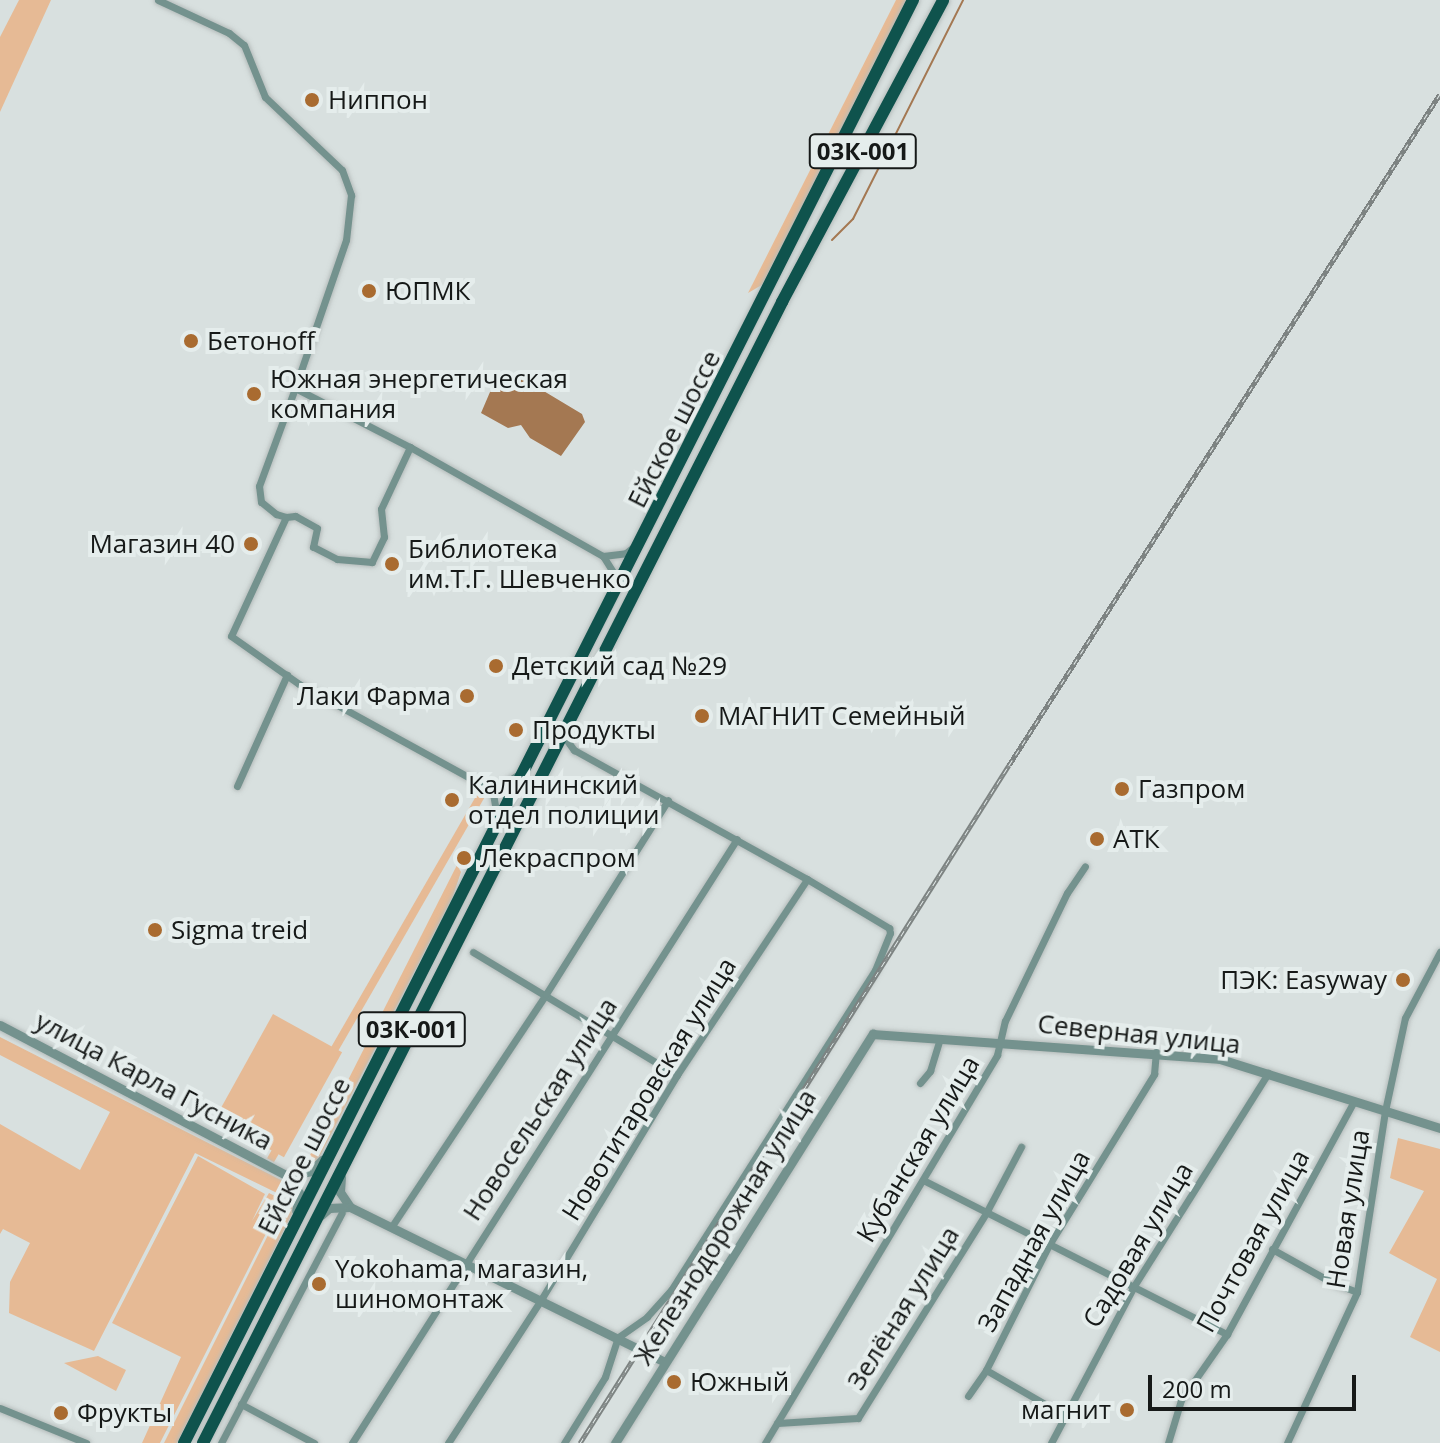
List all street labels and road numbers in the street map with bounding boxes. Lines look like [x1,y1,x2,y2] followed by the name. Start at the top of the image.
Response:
[807,131,919,171] road number: 03К-001
[621,345,727,513] street label: Ейское шоссе
[555,952,743,1226] street label: Новотитаровская улица
[456,992,624,1226] street label: Новосельская улица
[30,1005,278,1157] street label: улица Карла Гусника
[1036,1008,1242,1060] street label: Северная улица
[356,1009,468,1049] road number: 03К-001
[850,1050,986,1248] street label: Кубанская улица
[251,1072,357,1240] street label: Ейское шоссе
[627,1083,823,1371] street label: Железнодорожная улица
[1320,1127,1376,1291] street label: Новая улица
[1190,1144,1316,1338] street label: Почтовая улица
[971,1145,1097,1337] street label: Западная улица
[1076,1157,1200,1333] street label: Садовая улица
[840,1221,966,1395] street label: Зелёная улица

